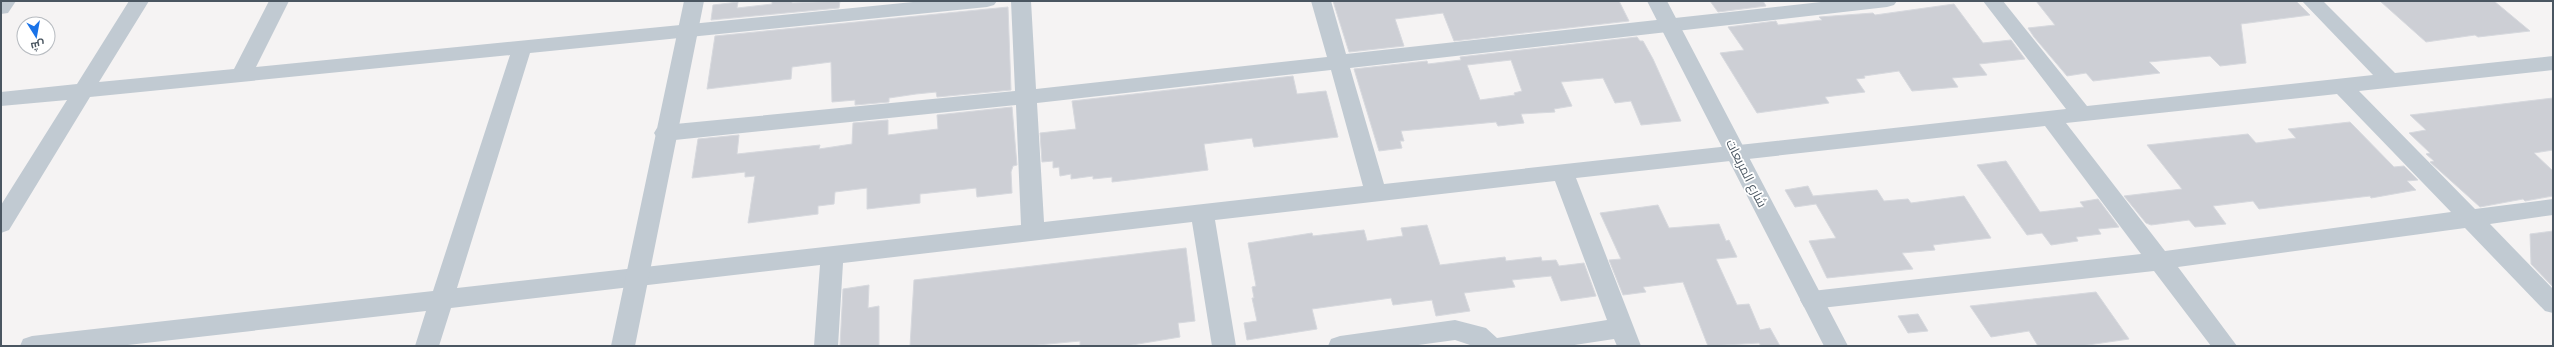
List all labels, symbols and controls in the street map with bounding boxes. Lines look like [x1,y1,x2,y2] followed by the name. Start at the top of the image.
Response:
[16,16,56,56] north arrow
[30,38,46,53] text: ش
[1722,137,1770,210] street label: شارع المربعات

